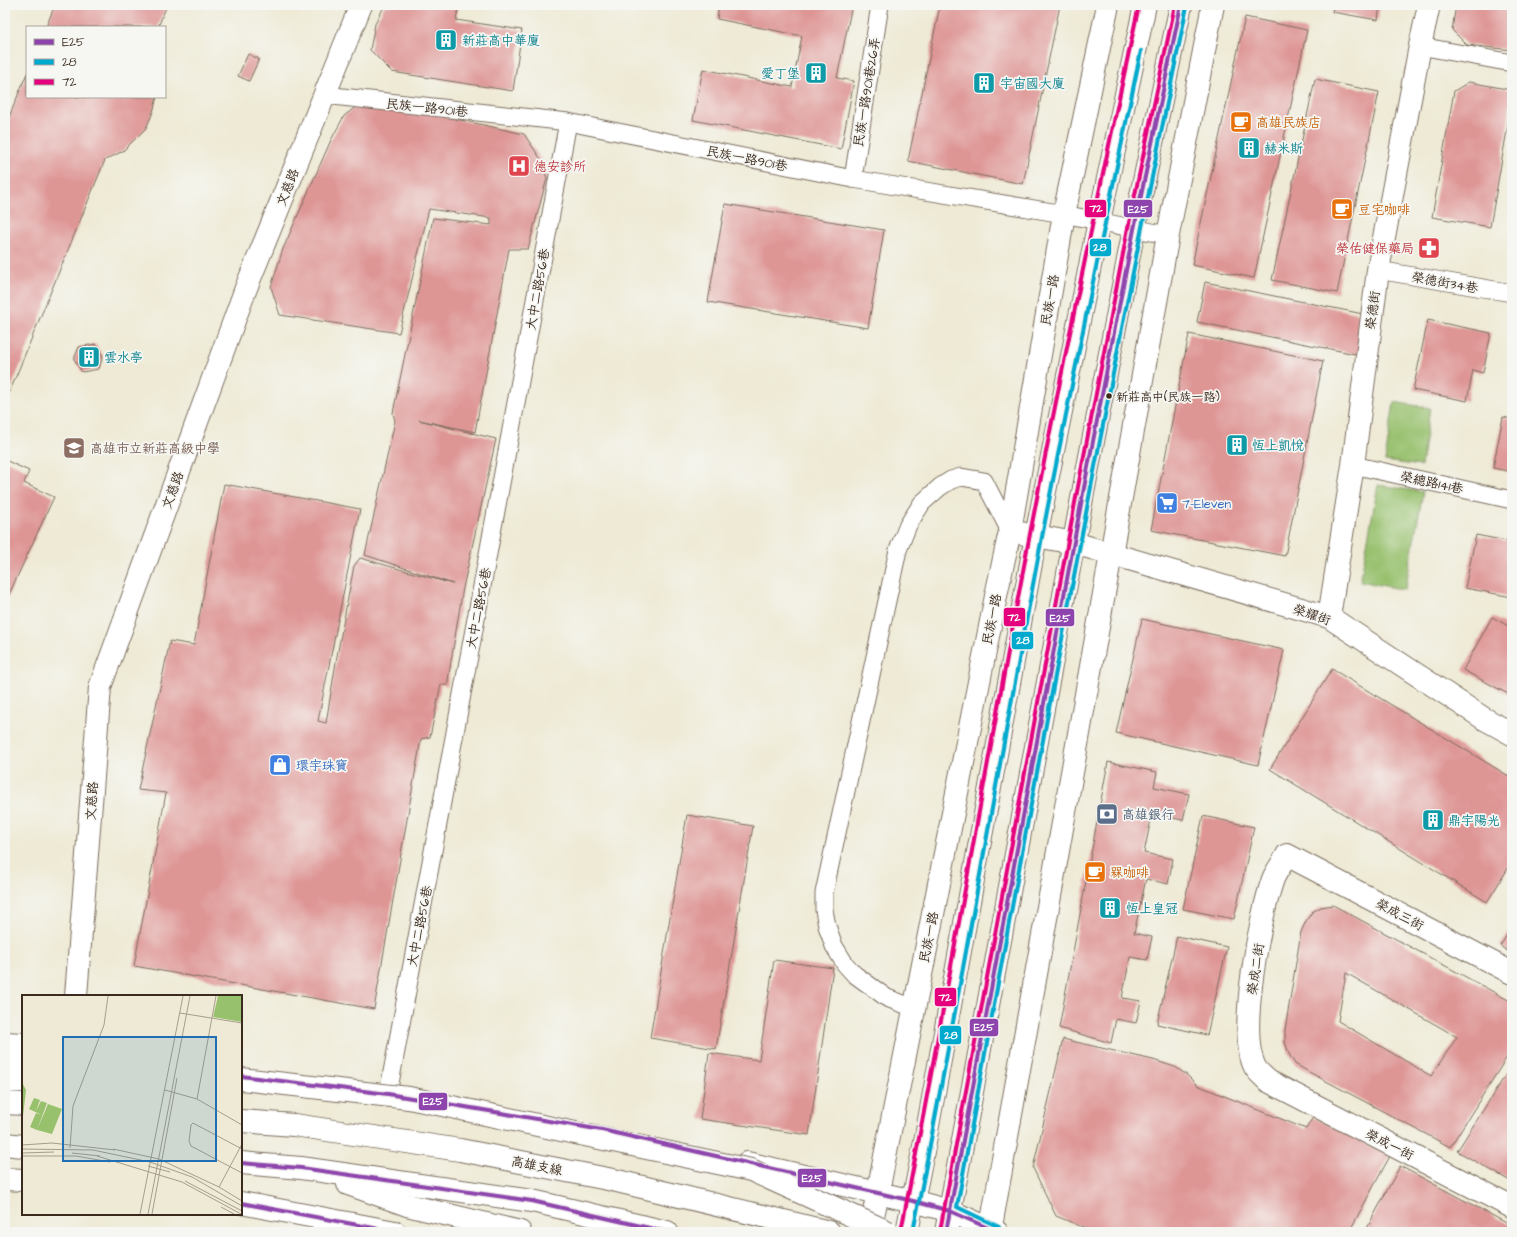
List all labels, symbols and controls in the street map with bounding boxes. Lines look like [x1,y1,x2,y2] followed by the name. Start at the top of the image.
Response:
[26,26,166,98] legend
[433,27,459,53] building icon: 新莊高中華廈
[462,32,540,50] place label: 新莊高中華廈
[62,34,85,51] text: E25
[849,36,885,148] street label: 民族一路901巷26弄
[62,54,77,71] text: 28
[803,60,829,86] building icon: 愛丁堡
[761,65,800,83] place label: 愛丁堡
[971,70,997,96] building icon: 宇宙國大廈
[62,74,76,91] text: 72
[1000,75,1065,93] place label: 宇宙國大廈
[385,95,469,121] street label: 民族一路901巷
[1228,109,1254,135] cafe icon: 高雄民族店
[1256,114,1321,132] place label: 高雄民族店
[1236,135,1262,161] building icon: 赫米斯
[1264,140,1303,158] place label: 赫米斯
[705,142,789,176] street label: 民族一路901巷
[506,153,532,179] hospital icon: 德安診所
[534,158,586,176] place label: 德安診所
[272,166,304,209] street label: 文慈路
[1329,196,1355,222] cafe icon: 豆宅咖啡
[1084,199,1107,218] line badge: 72
[1123,199,1153,218] line badge: E25
[1088,201,1103,216] text: 72
[1358,201,1410,219] place label: 豆宅咖啡
[1128,202,1149,217] text: E25
[1416,235,1442,261] pharmacy icon: 榮佑健保藥局
[1089,238,1112,257] line badge: 28
[1092,240,1108,255] text: 28
[1336,240,1414,258] place label: 榮佑健保藥局
[522,247,554,331] street label: 大中二路56巷
[1410,268,1480,298] street label: 榮德街34巷
[1037,273,1063,327] street label: 民族一路
[1362,290,1384,331] street label: 榮德街
[76,344,102,370] building icon: 雲水亭
[104,349,143,367] place label: 雲水亭
[1116,389,1220,406] place label: 新莊高中(民族一路)
[1104,391,1114,401] marker: 新莊高中(民族一路)
[1224,432,1250,458] building icon: 恆上凱悅
[61,435,87,461] school or university icon: 高雄市立新莊高級中學
[1252,437,1304,455] place label: 恆上凱悅
[90,440,220,458] place label: 高雄市立新莊高級中學
[1399,468,1465,498] street label: 榮總路141巷
[158,469,188,512] street label: 文慈路
[1154,490,1180,516] supermarket icon: 7-Eleven
[1182,495,1232,513] place label: 7-Eleven
[462,566,496,650] street label: 大中二路56巷
[978,592,1006,646] street label: 民族一路
[1290,600,1333,630] street label: 榮耀街
[1003,607,1026,627] line badge: 72
[1045,608,1075,627] line badge: E25
[1006,610,1021,625] text: 72
[1050,611,1071,626] text: E25
[1011,631,1034,650] line badge: 28
[1015,633,1031,648] text: 28
[267,752,293,778] shop icon: 環宇珠寶
[296,757,348,775] place label: 環宇珠寶
[82,781,102,821] street label: 文慈路
[1094,801,1120,827] bank icon: 高雄銀行
[1122,806,1174,824] place label: 高雄銀行
[1420,807,1446,833] building icon: 鼎宇陽光
[1448,812,1500,830] place label: 鼎宇陽光
[1082,859,1108,885] cafe icon: 槑咖啡
[1110,864,1149,882] place label: 槑咖啡
[403,884,437,968] street label: 大中二路56巷
[1097,895,1123,921] building icon: 恆上皇冠
[1372,895,1427,935] street label: 榮成三街
[1126,900,1178,918] place label: 恆上皇冠
[915,910,943,964] street label: 民族一路
[1243,942,1269,996] street label: 榮成二街
[934,987,957,1007] line badge: 72
[937,990,952,1005] text: 72
[22,995,242,1215] inset map
[969,1018,999,1037] line badge: E25
[974,1020,995,1035] text: E25
[939,1025,962,1045] line badge: 28
[943,1028,959,1043] text: 28
[418,1092,448,1111] line badge: E25
[423,1094,444,1109] text: E25
[1362,1125,1417,1165] street label: 榮成一街
[510,1152,564,1180] street label: 高雄支線
[797,1168,827,1188] line badge: E25
[802,1171,823,1186] text: E25

